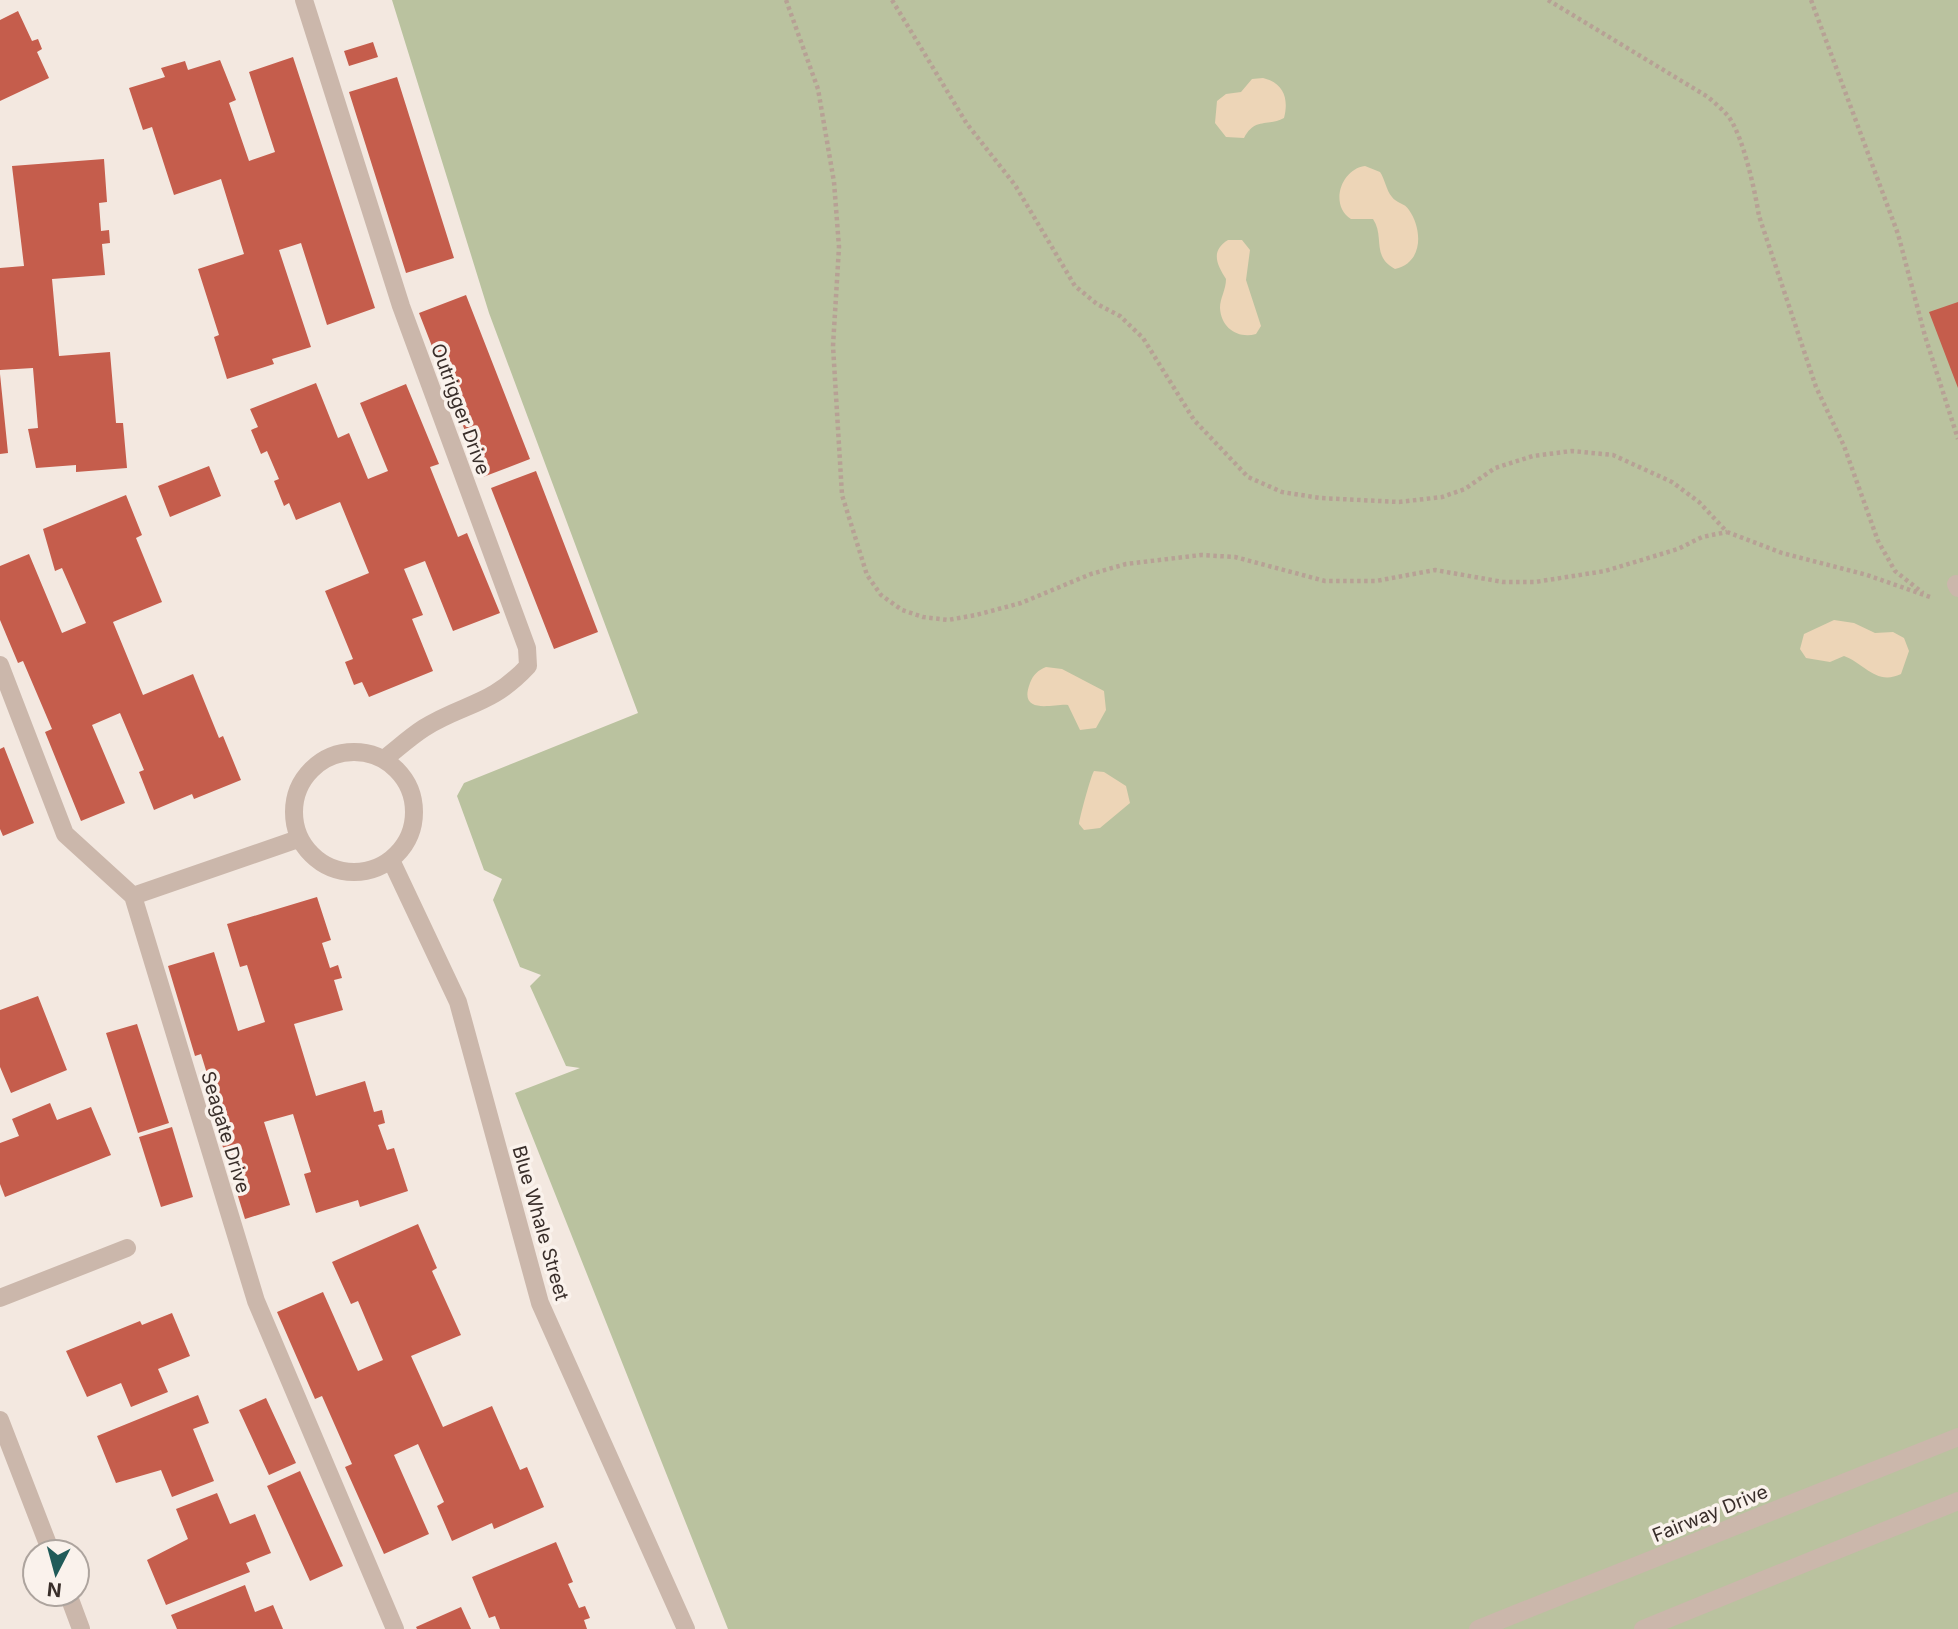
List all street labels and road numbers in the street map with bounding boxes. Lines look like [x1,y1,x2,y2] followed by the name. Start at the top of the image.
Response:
[426,340,495,478] street label: Outrigger Drive
[196,1069,255,1196] street label: Seagate Drive
[507,1143,574,1303] street label: Blue Whale Street
[1649,1480,1771,1547] street label: Fairway Drive

